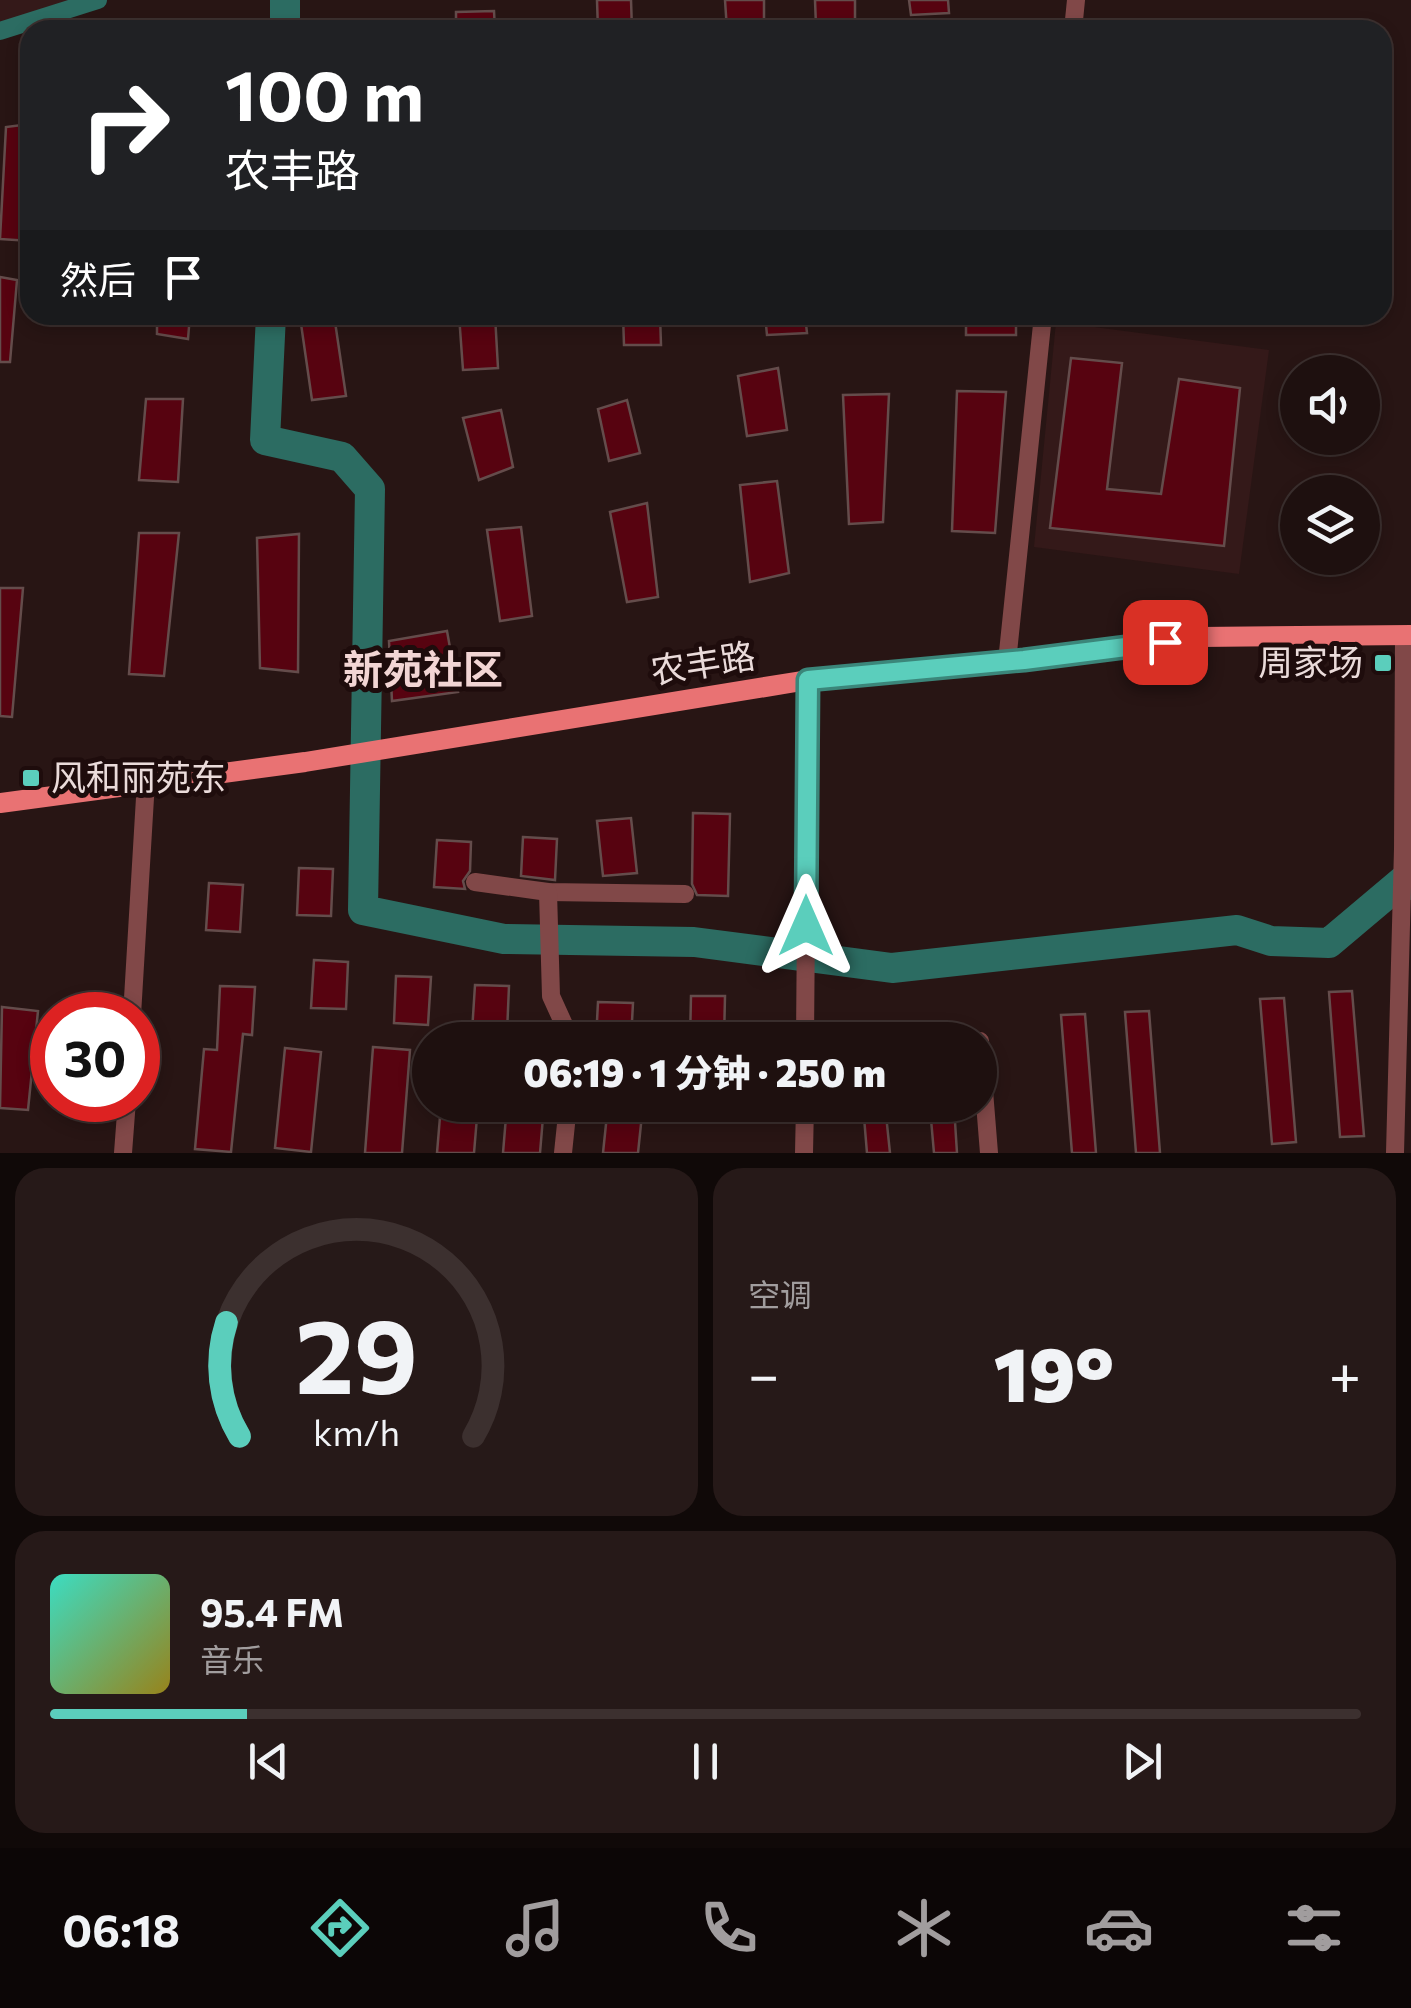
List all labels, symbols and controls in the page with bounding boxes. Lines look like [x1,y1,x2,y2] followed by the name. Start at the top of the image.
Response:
[225,50,424,135] text: 100 m
[60,60,190,190] icon: right
[225,141,360,196] text: 农丰路
[156,250,211,305] icon: arrive
[60,255,136,302] text: 然后
[1280,355,1380,575] map controls
[1280,355,1380,455] button: sound
[1280,475,1380,575] button: layers
[1123,600,1208,685] pin
[1138,615,1193,670] icon: arrive
[647,632,758,691] street label: 农丰路
[1258,639,1363,682] place label: 周家场
[343,643,503,692] district label: 新苑社区
[1372,652,1394,674] marker: 周家场
[51,754,226,797] place label: 风和丽苑东
[20,767,42,789] marker: 风和丽苑东
[754,874,858,978] position arrow
[30,992,160,1122] speed limit sign: 30
[523,1048,886,1095] text: 06:19 · 1 分钟 · 250 m
[748,1274,812,1314] text: 空调
[295,1288,418,1415] text: 29
[994,1326,1114,1417] text: 19°
[748,1339,779,1406] text: −
[1329,1339,1361,1406] text: +
[313,1410,400,1453] text: km/h
[200,1588,344,1635] text: 95.4 FM
[200,1639,264,1679] text: 音乐
[241,1734,296,1789] icon: previous
[678,1734,733,1789] icon: pause
[1115,1734,1170,1789] icon: next
[305,1893,375,1963] icon: directions
[500,1893,570,1963] icon: music
[694,1893,764,1963] icon: phone
[889,1893,959,1963] icon: climate
[1084,1893,1154,1963] icon: car
[1279,1893,1349,1963] icon: filters
[62,1901,180,1956] text: 06:18

